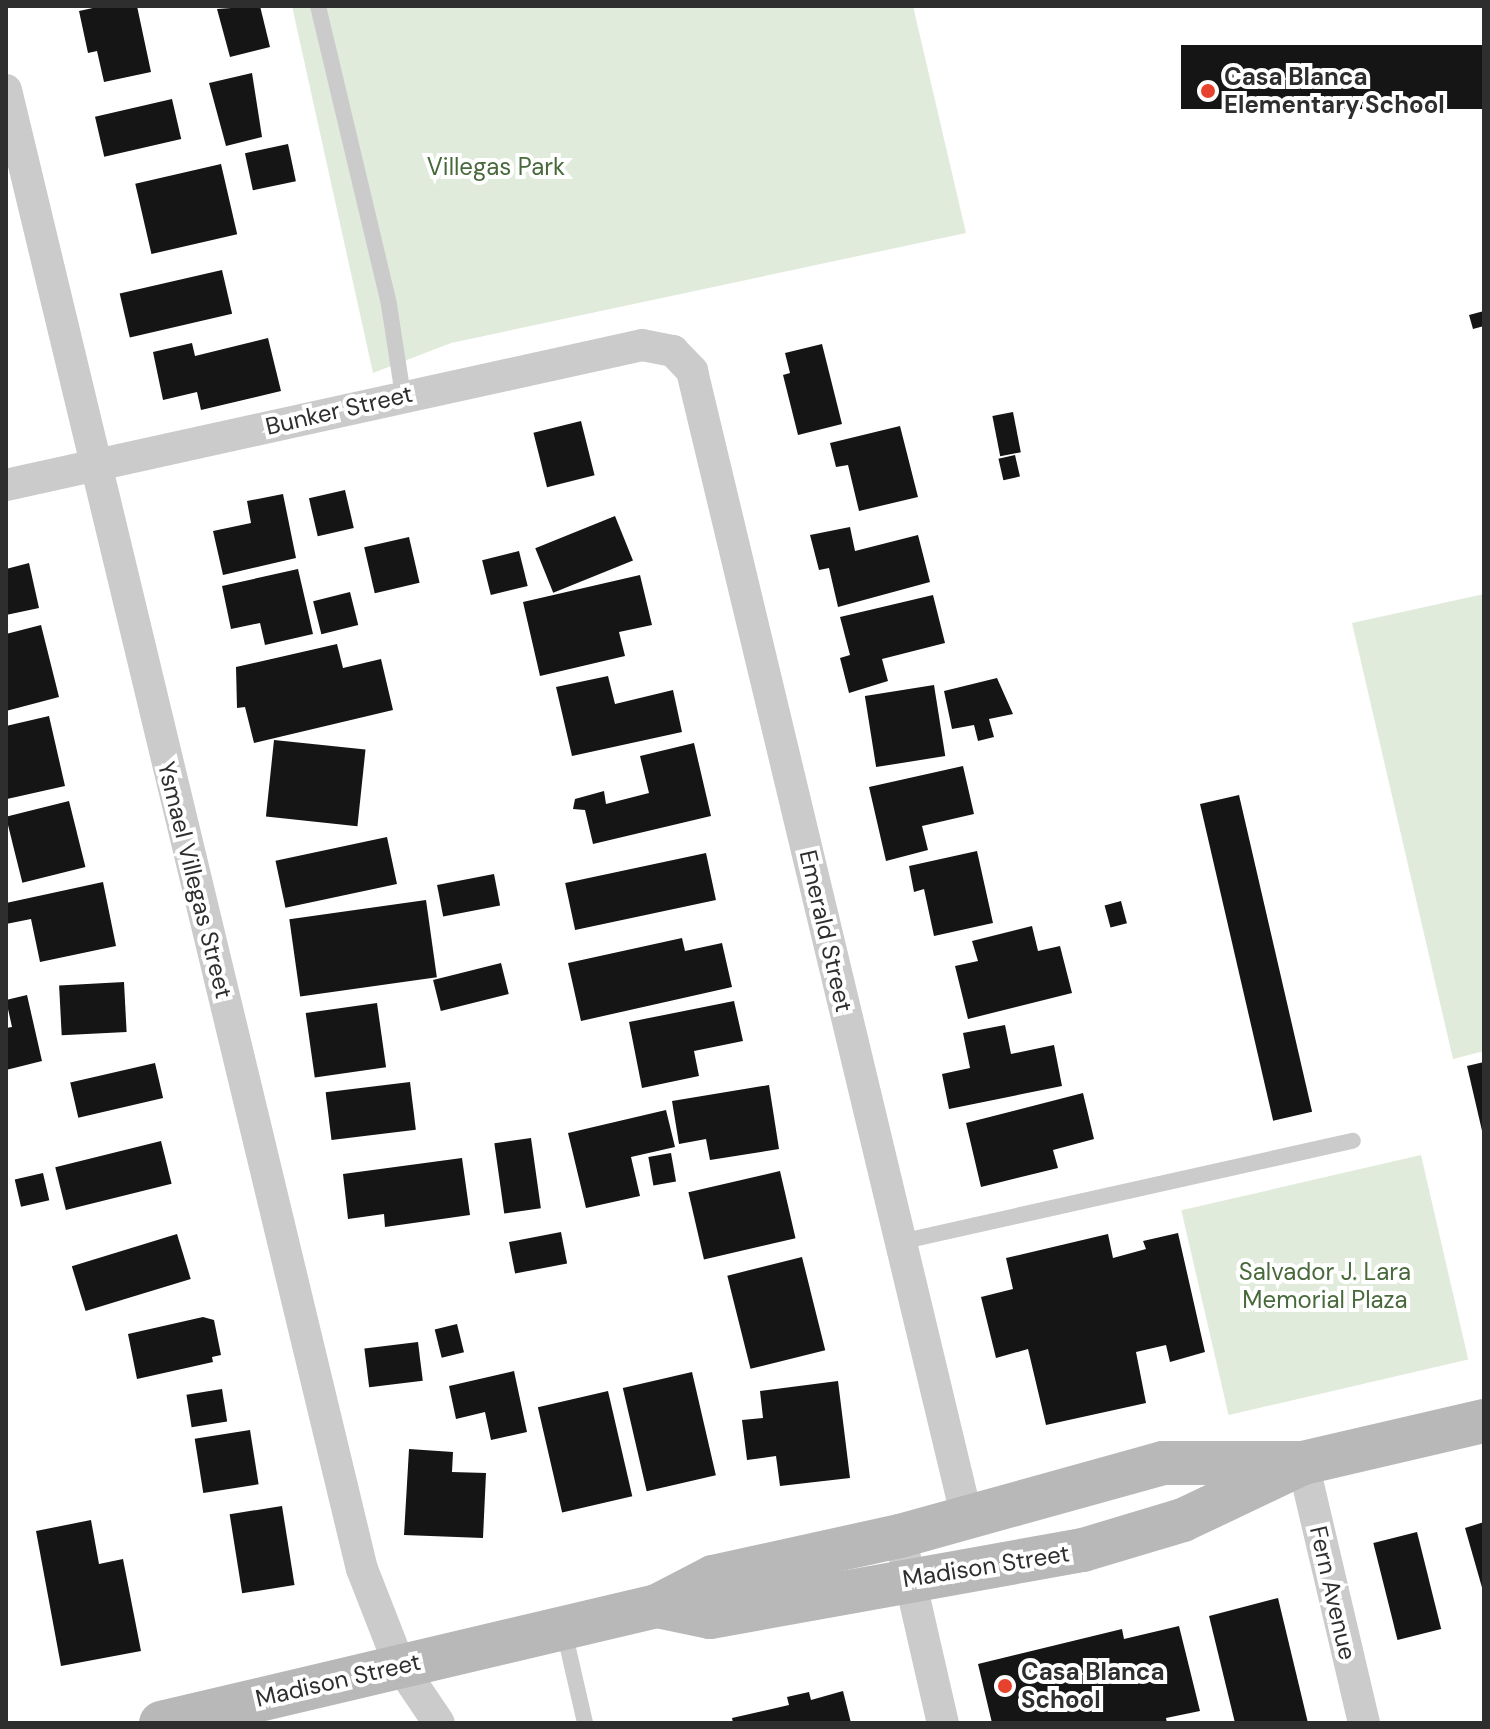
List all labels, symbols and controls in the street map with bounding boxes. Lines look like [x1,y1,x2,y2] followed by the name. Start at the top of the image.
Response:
[1224,63,1445,119] place label: Casa Blanca Elementary School
[1199,82,1217,100] marker: Casa Blanca Elementary School
[427,153,565,181] park label: Villegas Park
[263,379,415,441] street label: Bunker Street
[152,759,238,1001] street label: Ysmael Villegas Street
[793,847,859,1015] street label: Emerald Street
[1239,1258,1411,1314] park label: Salvador J. Lara Memorial Plaza
[1304,1523,1362,1663] street label: Fern Avenue
[901,1539,1071,1593] street label: Madison Street
[253,1647,423,1713] street label: Madison Street
[1021,1658,1164,1714] place label: Casa Blanca School
[996,1677,1014,1695] marker: Casa Blanca School

